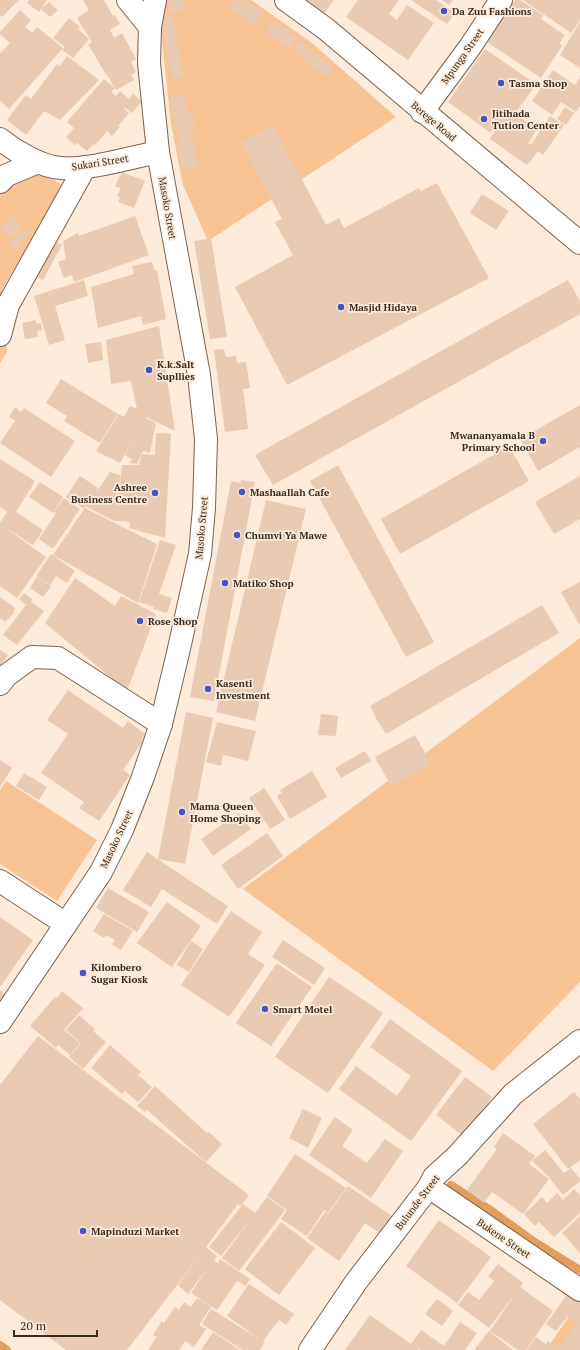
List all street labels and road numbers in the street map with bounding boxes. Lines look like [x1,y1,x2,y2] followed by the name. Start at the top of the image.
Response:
[438,26,487,87] street label: Mpunga Street
[408,99,459,144] street label: Berege Road
[71,152,130,173] street label: Sukari Street
[156,176,179,241] street label: Masoko Street
[192,496,211,560] street label: Masoko Street
[97,808,136,871] street label: Masoko Street
[392,1172,443,1233] street label: Bulunde Street
[474,1216,533,1261] street label: Bukene Street

